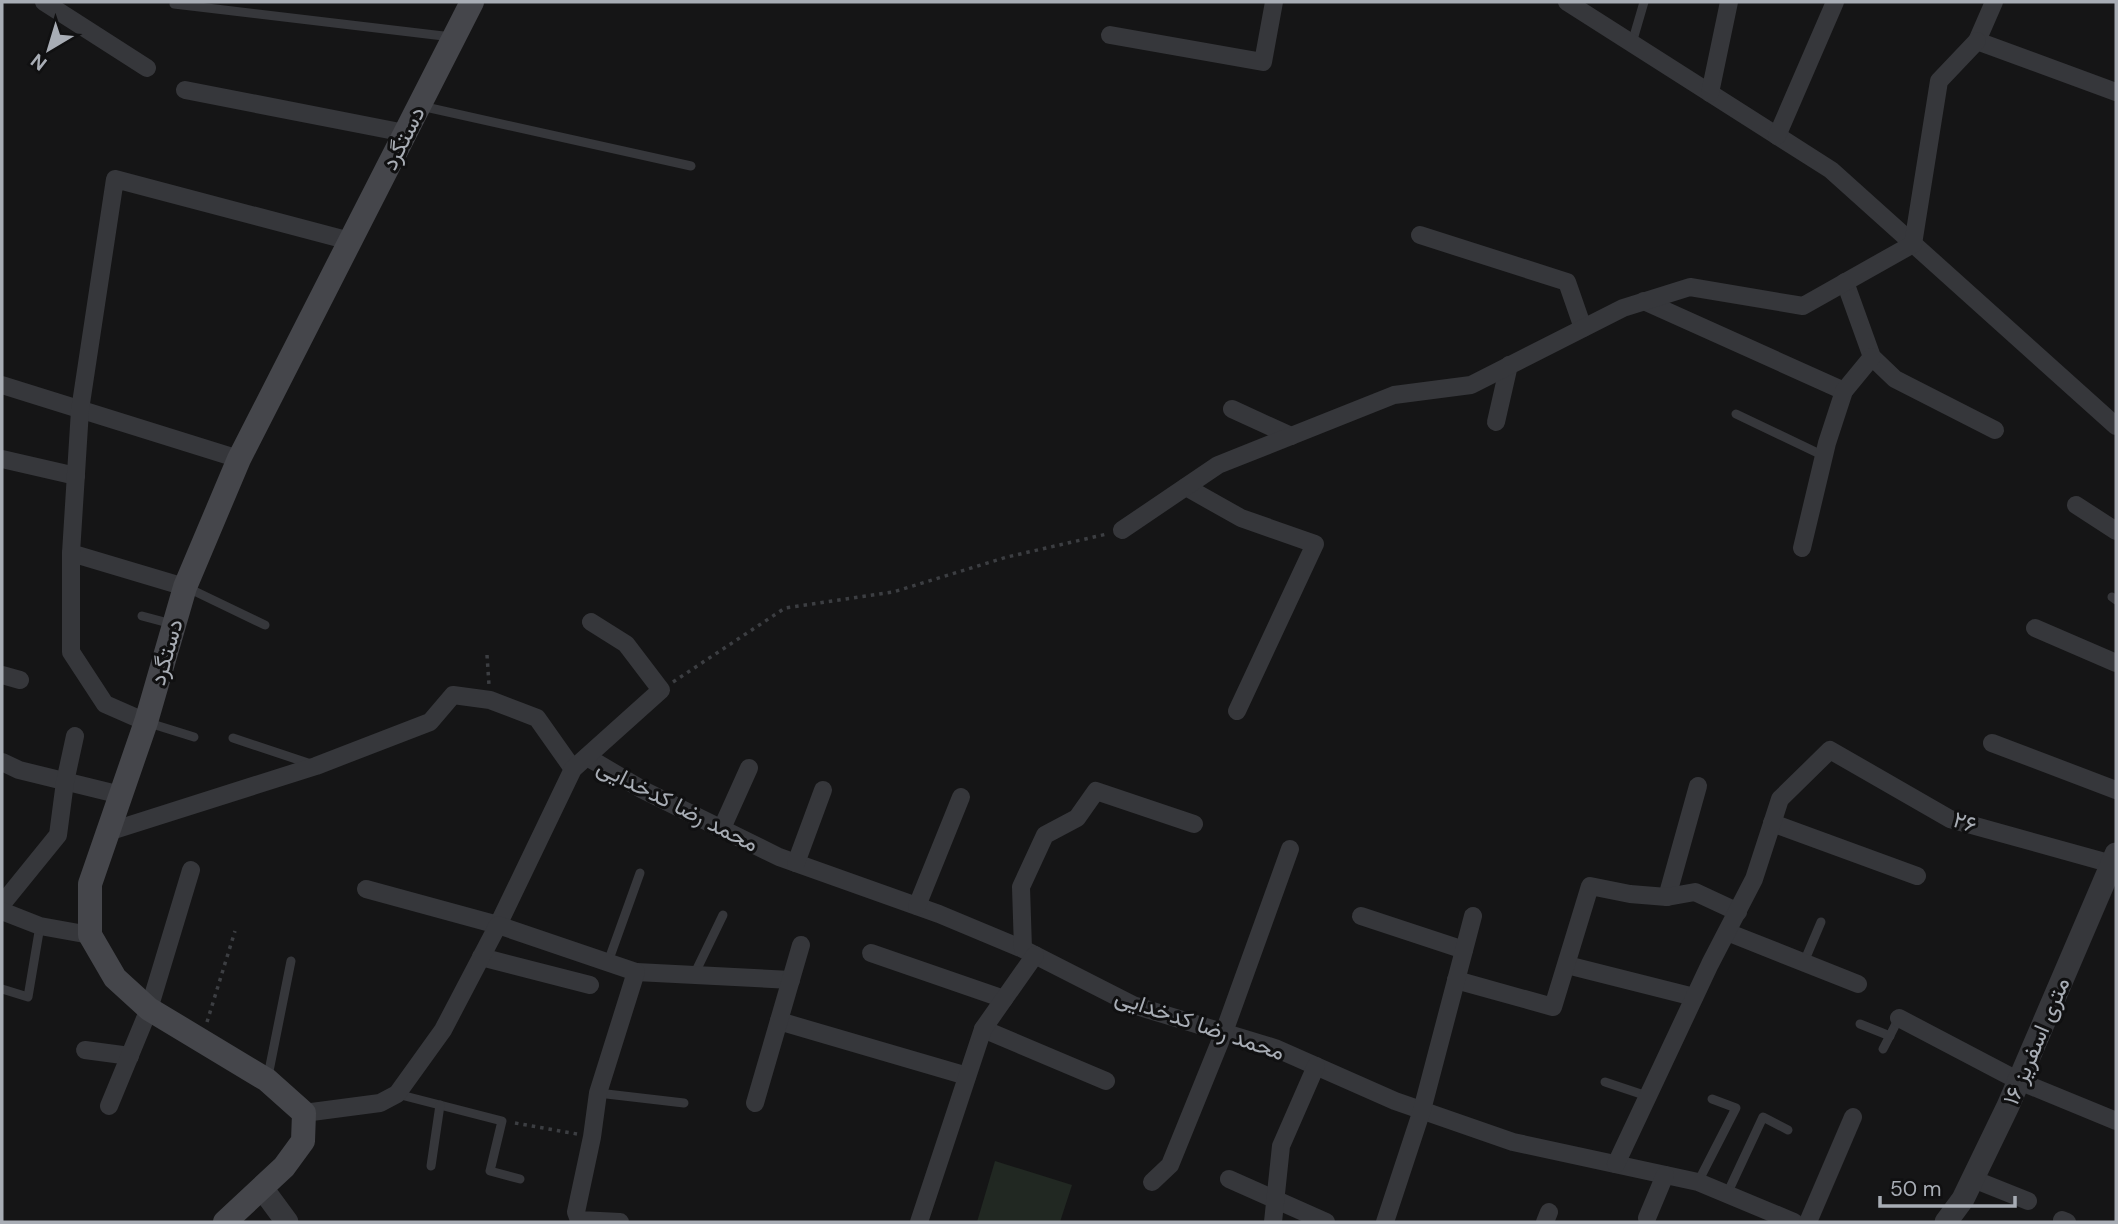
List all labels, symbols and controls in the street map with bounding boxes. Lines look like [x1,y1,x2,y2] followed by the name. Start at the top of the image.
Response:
[14,14,84,84] north arrow
[26,48,52,76] text: N
[374,101,432,175] street label: دستگرد
[142,615,190,689] street label: دستگرد
[592,751,764,859] street label: محمد رضا کدخدایی
[1949,804,1981,840] street label: ۲۶
[1996,972,2076,1110] street label: ۱۶ متری اسفریز
[1111,981,1289,1067] street label: محمد رضا کدخدایی
[1880,1164,2015,1208] scale bar
[1890,1175,1941,1203] text: 50 m

